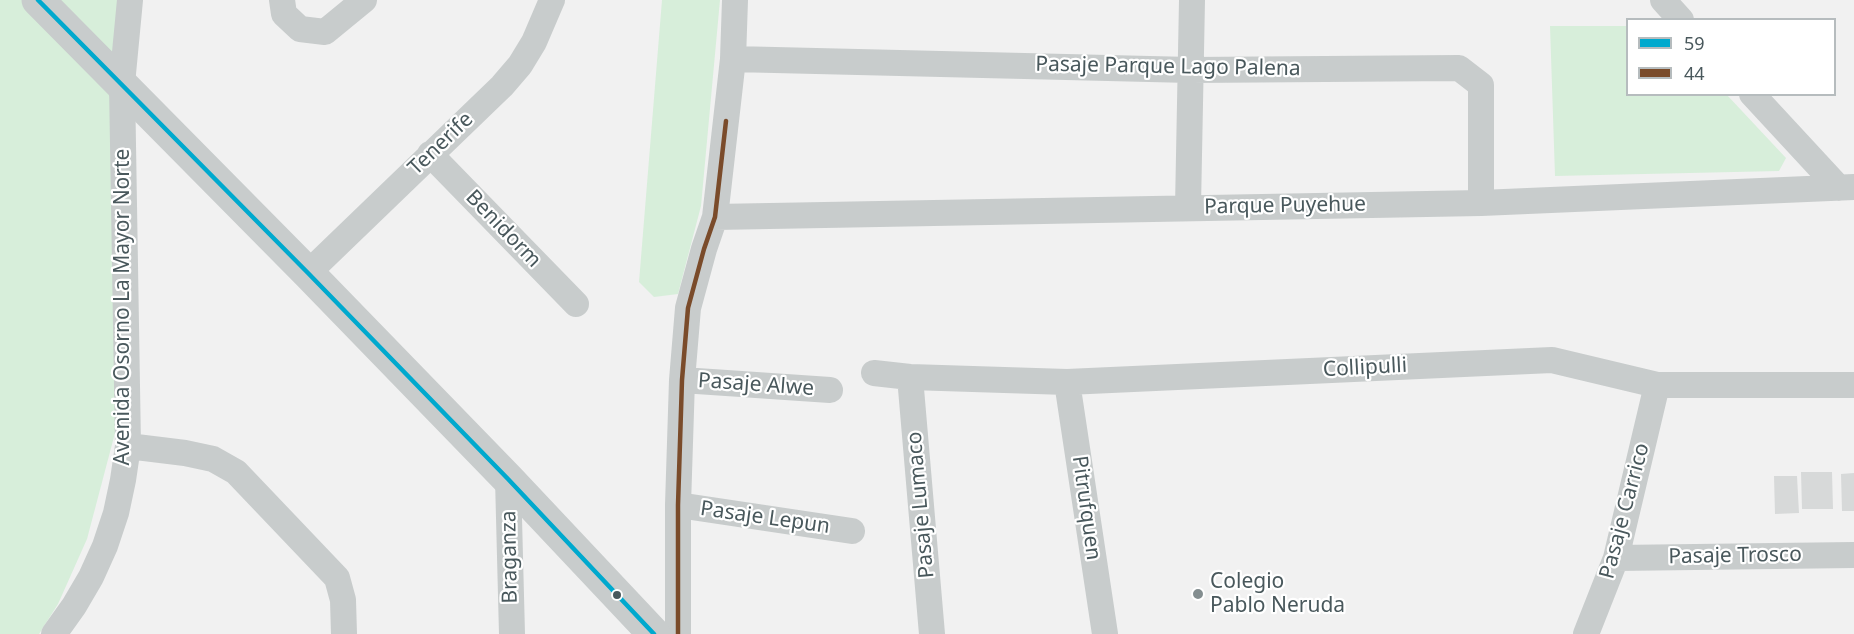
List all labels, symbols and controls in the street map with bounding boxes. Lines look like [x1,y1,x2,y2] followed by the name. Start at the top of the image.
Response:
[1626,18,1836,96] legend
[1684,31,1705,55] text: 59
[1035,52,1301,82] street label: Pasaje Parque Lago Palena
[1684,61,1705,85] text: 44
[403,107,479,181] street label: Tenerife
[110,149,136,465] street label: Avenida Osorno La Mayor Norte
[460,185,546,273] street label: Benidorm
[1204,192,1366,220] street label: Parque Puyehue
[1322,353,1408,383] street label: Collipulli
[697,368,815,402] street label: Pasaje Alwe
[902,431,940,579] street label: Pasaje Lumaco
[1595,440,1655,582] street label: Pasaje Carrico
[1066,454,1106,562] street label: Pitrufquen
[698,496,832,540] street label: Pasaje Lepun
[497,510,523,604] street label: Braganza
[1668,542,1802,570] street label: Pasaje Trosco
[1210,569,1345,619] place label: Colegio Pablo Neruda
[1191,587,1205,601] marker: Colegio Pablo Neruda
[611,589,623,601] unlabelled marker

